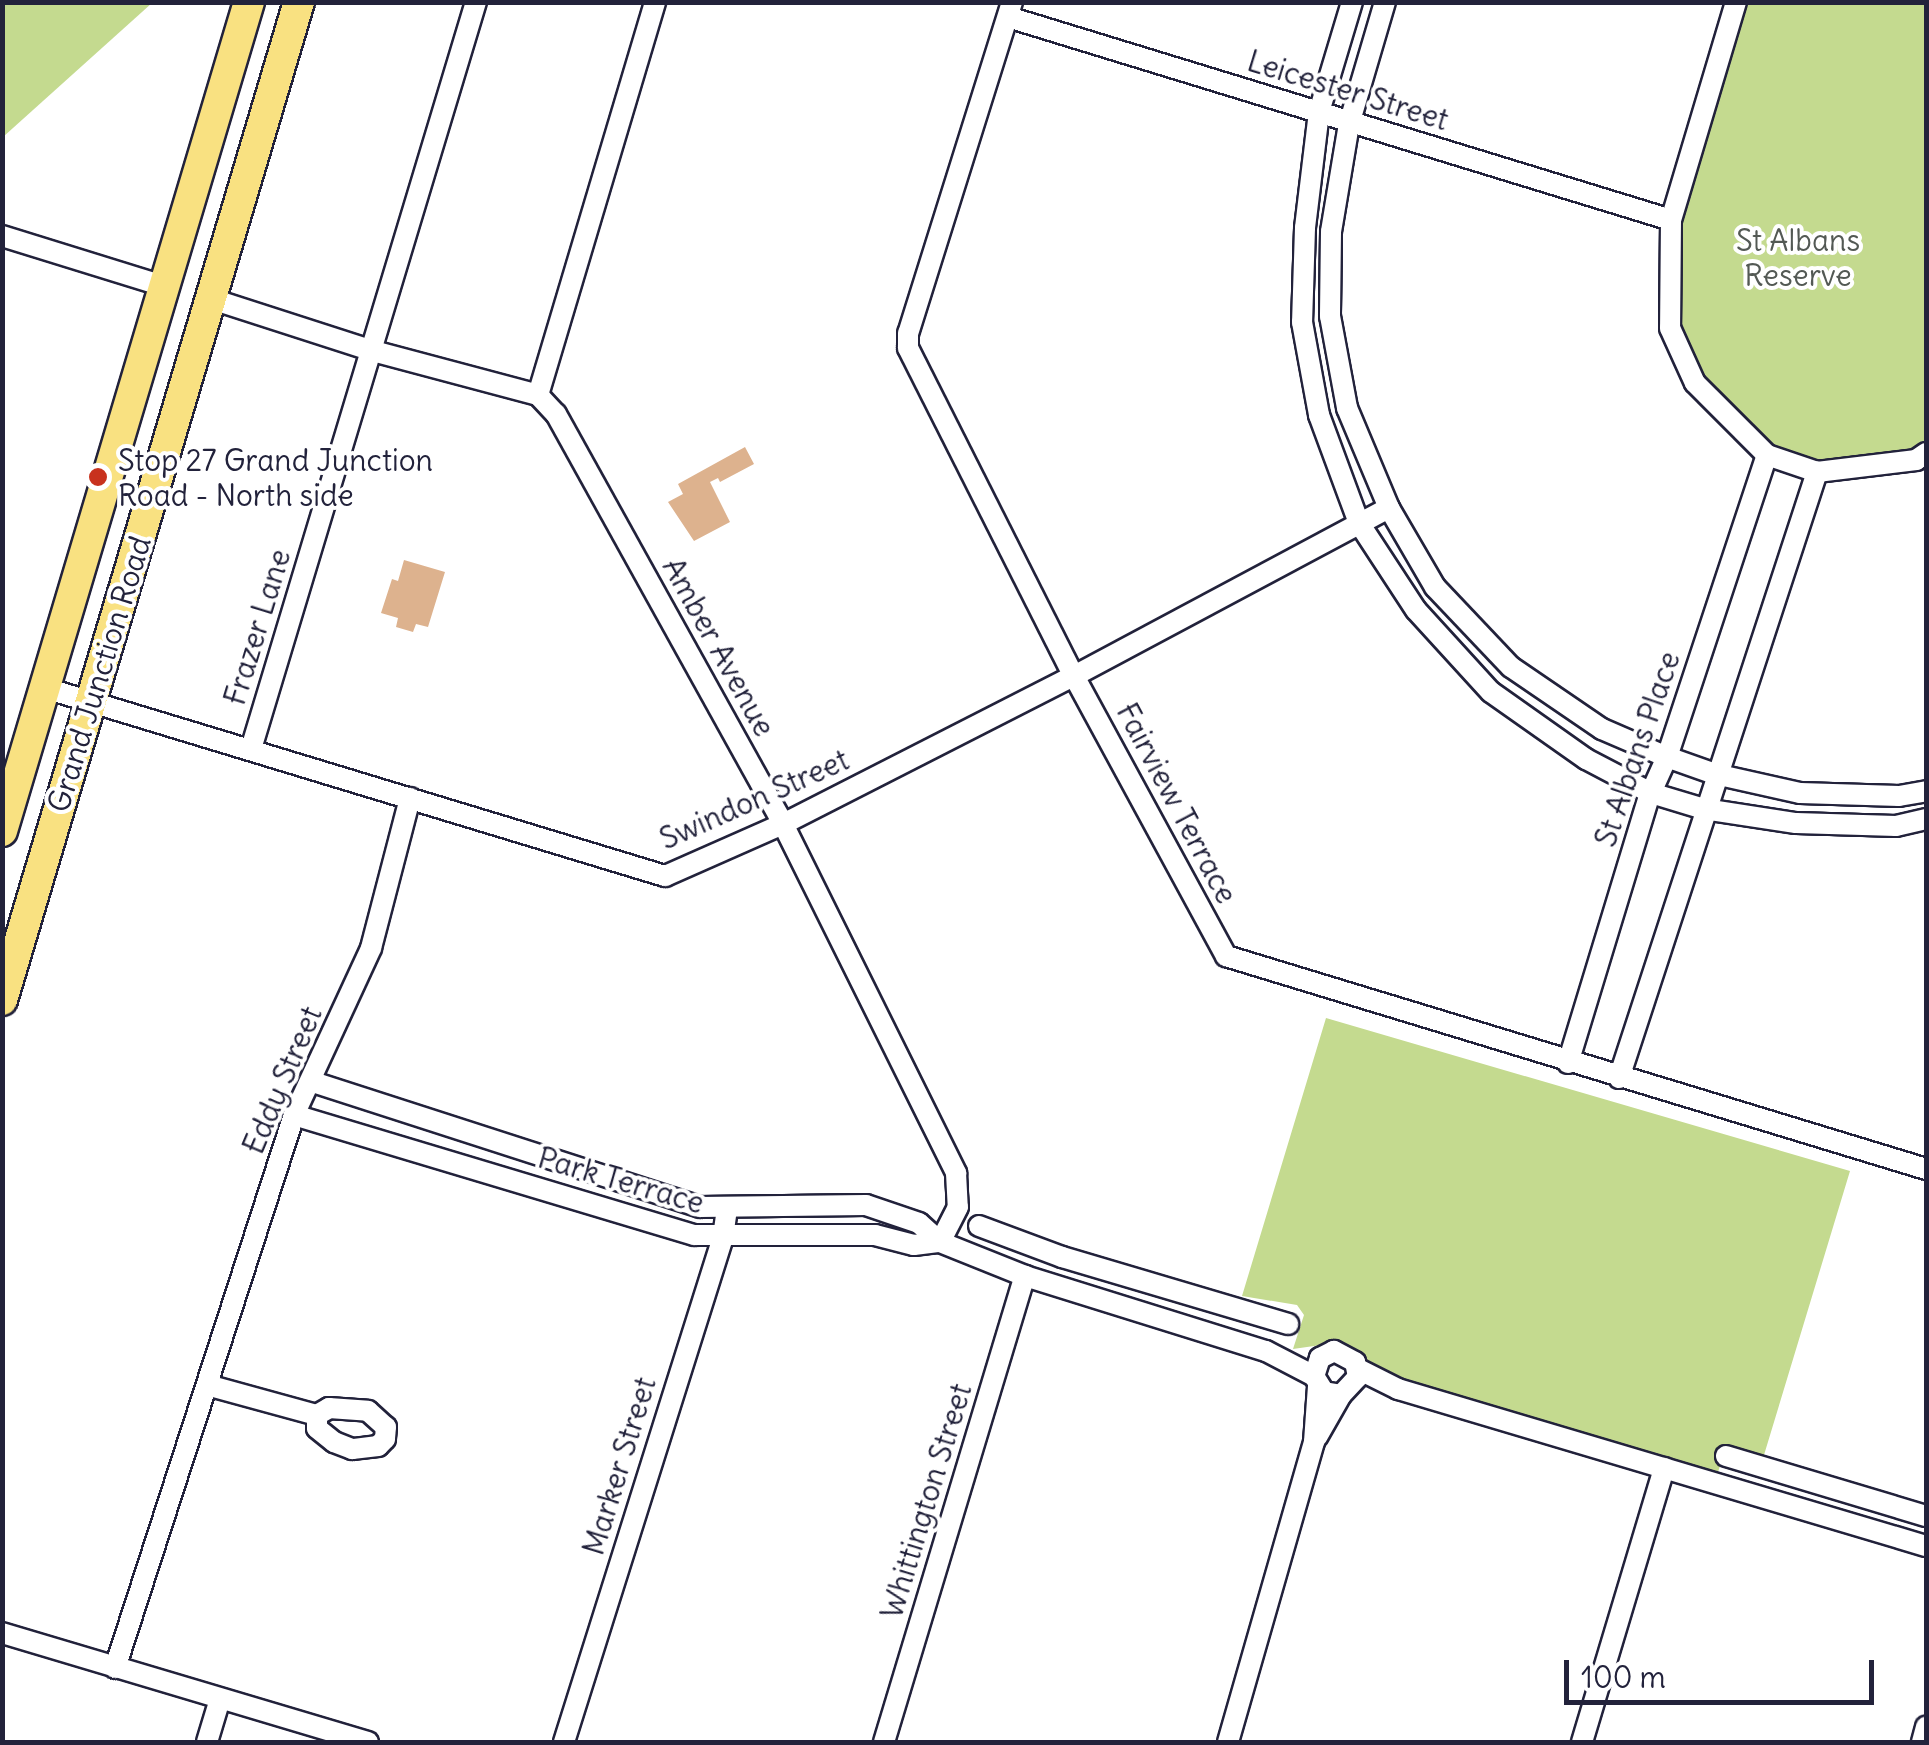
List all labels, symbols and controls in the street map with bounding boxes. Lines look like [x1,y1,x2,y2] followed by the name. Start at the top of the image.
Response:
[1243,42,1453,138] street label: Leicester Street
[1736,222,1860,292] park label: St Albans Reserve
[118,442,433,512] place label: Stop 27 Grand Junction Road - North side
[87,466,109,488] marker: Stop 27 Grand Junction Road - North side
[40,532,158,816] street label: Grand Junction Road
[216,545,298,709] street label: Frazer Lane
[655,552,783,742] street label: Amber Avenue
[1587,647,1687,851] street label: St Albans Place
[1109,697,1245,909] street label: Fairview Terrace
[654,741,854,857] street label: Swindon Street
[235,1001,329,1159] street label: Eddy Street
[534,1139,708,1221] street label: Park Terrace
[575,1373,663,1559] street label: Marker Street
[873,1379,979,1623] street label: Whittington Street
[1569,1640,1879,1702] scale bar
[1581,1658,1666,1696] text: 100 m

